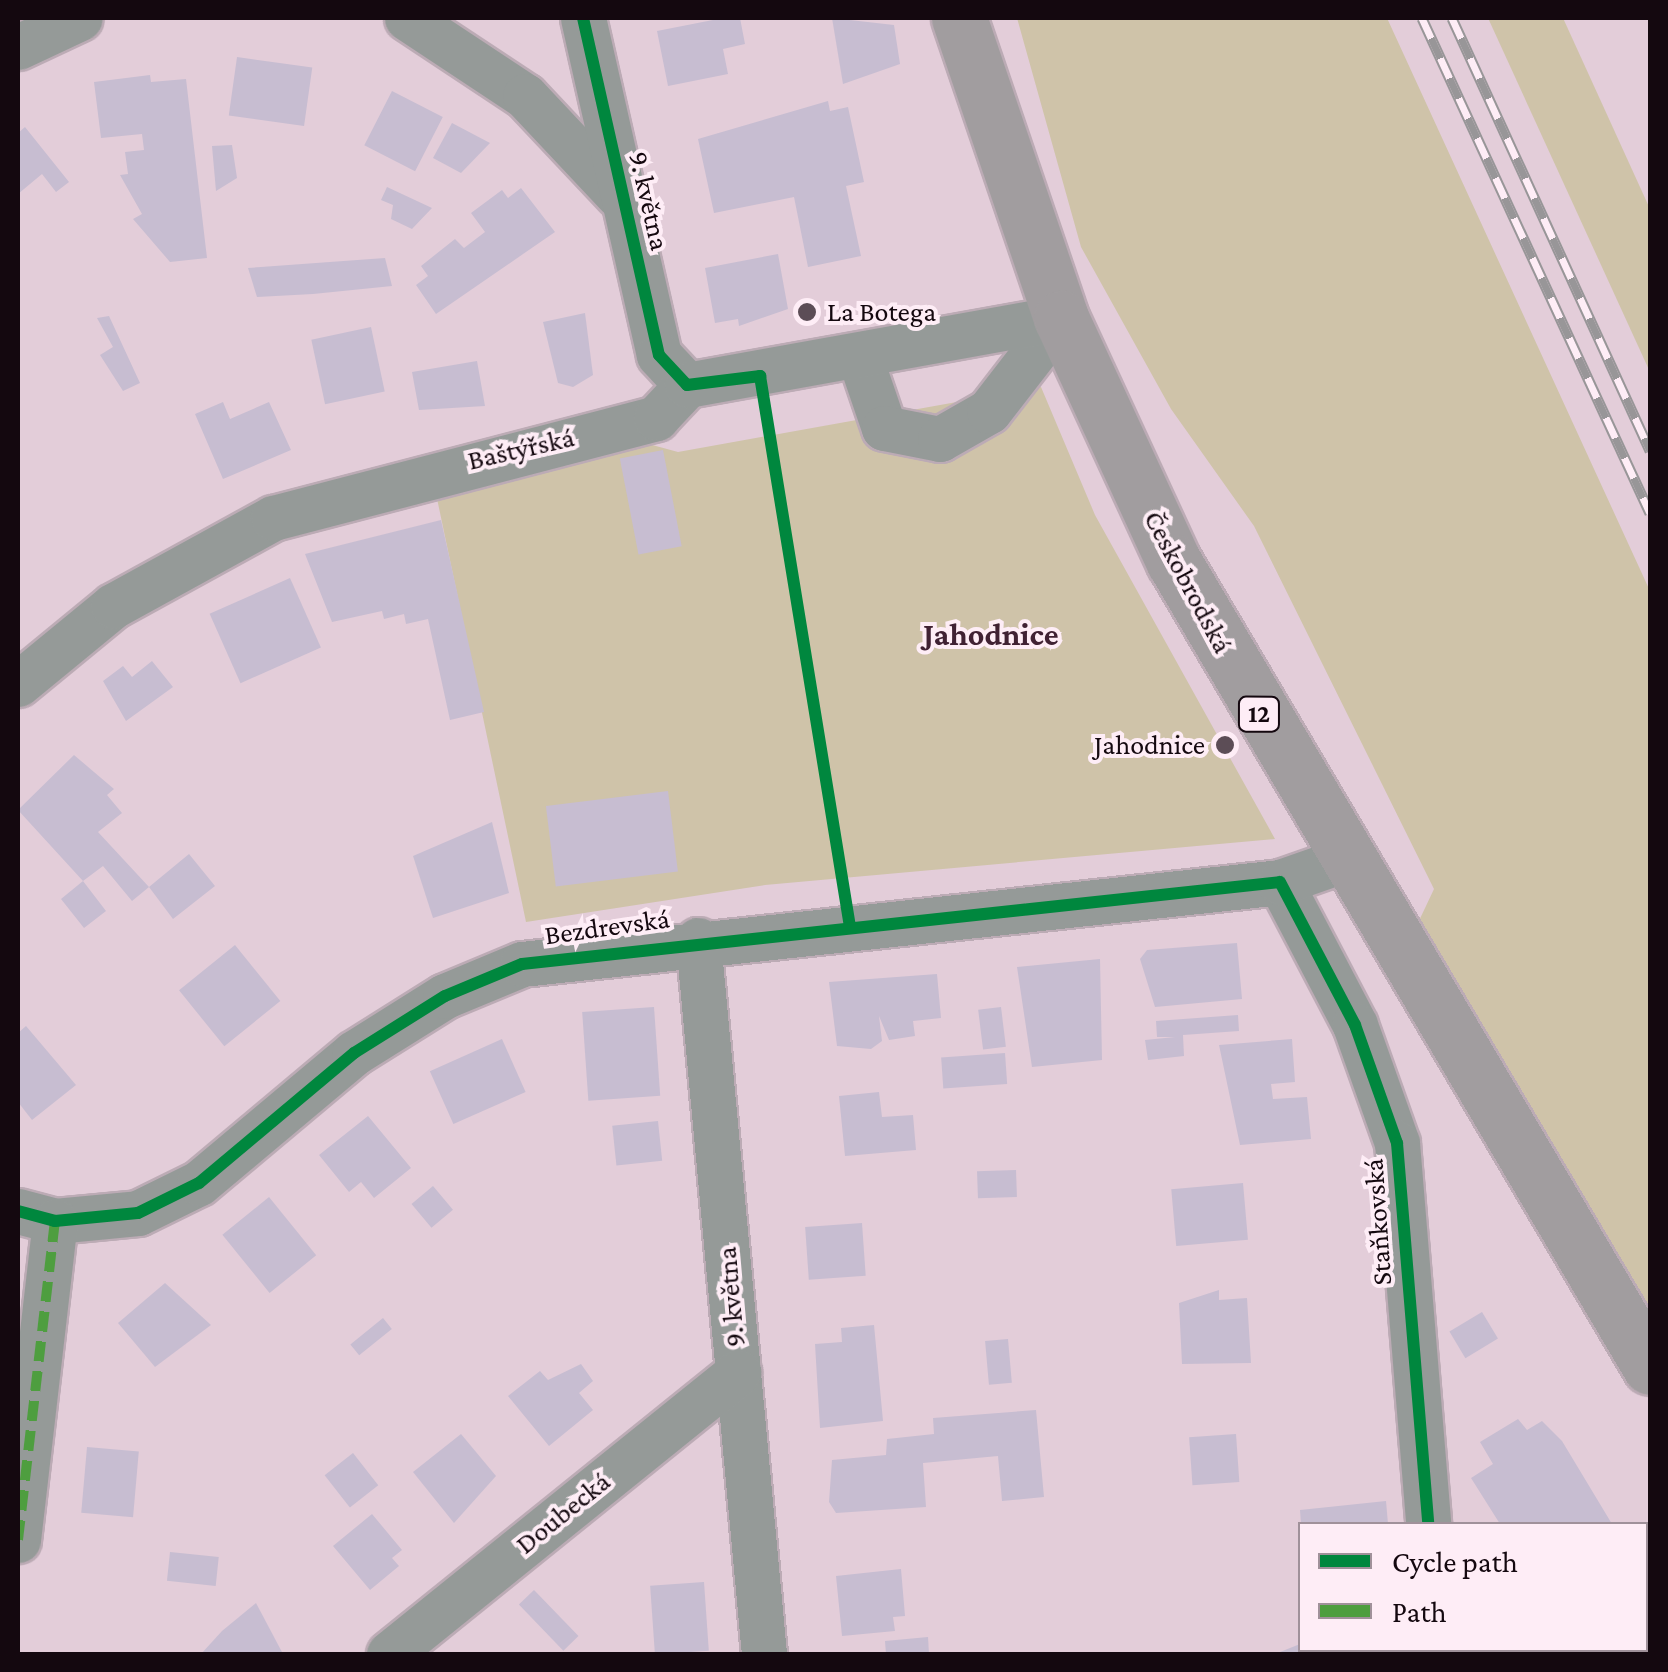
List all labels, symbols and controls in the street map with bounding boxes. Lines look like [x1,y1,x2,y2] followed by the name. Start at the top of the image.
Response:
[621,148,677,254] street label: 9. května
[827,295,936,329] place label: La Botega
[796,301,818,323] marker: La Botega
[464,420,578,478] street label: Baštýřská
[1136,505,1240,659] street label: Českobrodská
[923,615,1059,653] district label: Jahodnice
[1236,694,1282,734] road number: 12
[1094,728,1205,762] place label: Jahodnice
[1214,734,1236,756] marker: Jahodnice
[542,902,672,952] street label: Bezdrevská
[1357,1157,1399,1287] street label: Staňkovská
[710,1246,752,1348] street label: 9. května
[509,1465,617,1561] street label: Doubecká
[1298,1522,1648,1652] legend
[1392,1545,1518,1578] text: Cycle path
[1392,1595,1447,1628] text: Path

